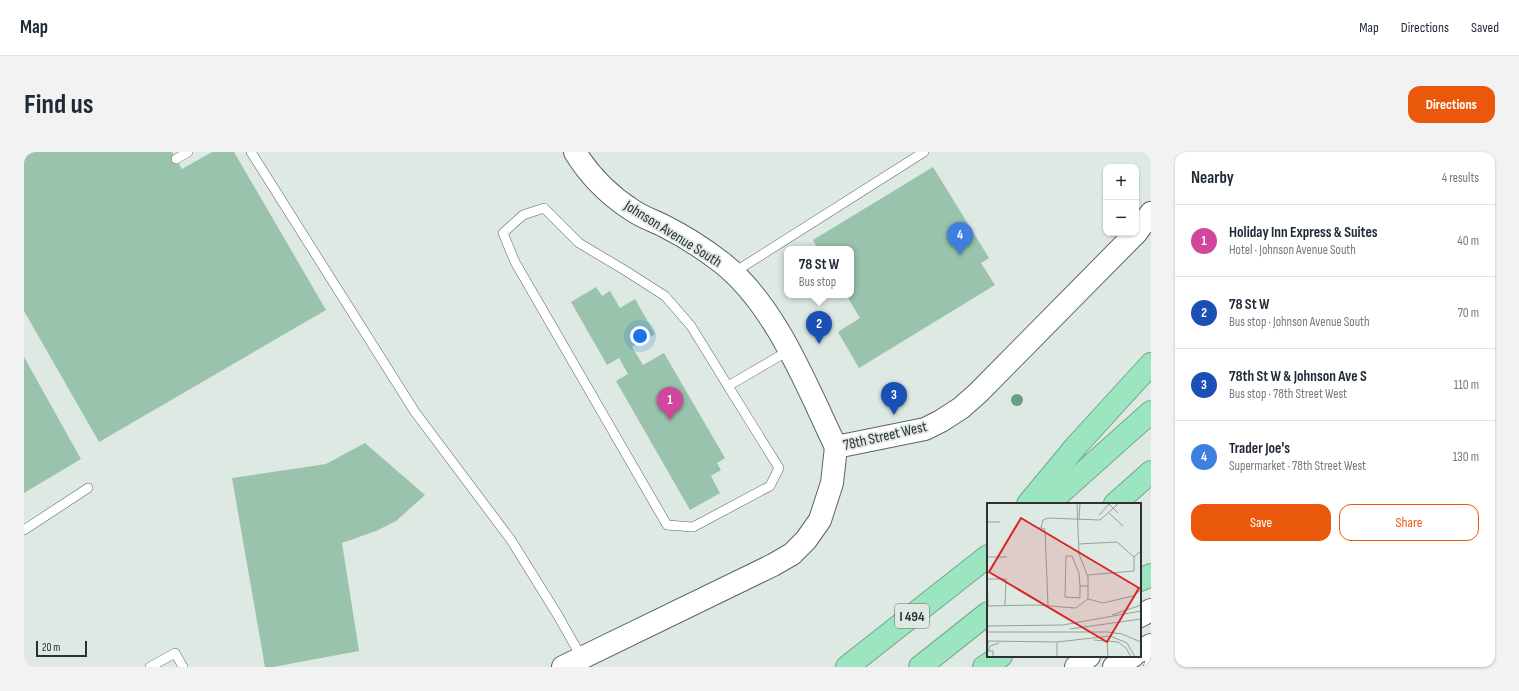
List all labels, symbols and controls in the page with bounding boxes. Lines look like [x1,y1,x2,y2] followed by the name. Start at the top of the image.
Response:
[20,16,48,39] text: Map
[1359,19,1379,36] text: Map
[1401,19,1449,36] text: Directions
[1471,19,1499,36] text: Saved
[1408,86,1495,123] button: Directions
[24,88,93,121] text: Find us
[1103,164,1139,236] map controls
[1103,164,1139,200] button: +
[1191,168,1234,188] text: Nearby
[1442,170,1479,186] text: 4 results
[620,196,725,272] street label: Johnson Avenue South
[1103,200,1139,236] button: −
[947,222,973,255] pin: 4
[1229,223,1378,242] text: Holiday Inn Express & Suites
[1201,233,1207,249] text: 1
[1457,233,1479,249] text: 40 m
[1229,242,1356,258] text: Hotel · Johnson Avenue South
[784,246,854,298] popup
[799,255,839,274] text: 78 St W
[799,274,836,290] text: Bus stop
[1229,295,1269,314] text: 78 St W
[1201,305,1207,321] text: 2
[1458,305,1479,321] text: 70 m
[806,311,832,344] pin: 2
[1229,314,1370,330] text: Bus stop · Johnson Avenue South
[630,326,650,346] your location
[1229,367,1367,386] text: 78th St W & Johnson Ave S
[1201,377,1207,393] text: 3
[1454,377,1479,393] text: 110 m
[881,382,907,415] pin: 3
[1229,386,1347,402] text: Bus stop · 78th Street West
[657,387,683,420] pin: 1
[841,417,929,455] street label: 78th Street West
[1229,439,1290,458] text: Trader Joe's
[1201,449,1207,465] text: 4
[1453,449,1479,465] text: 130 m
[1229,458,1366,474] text: Supermarket · 78th Street West
[987,503,1141,657] inset map
[1191,504,1331,541] button: Save
[1339,504,1479,541] button: Share
[895,604,929,628] road number: I 494
[36,639,87,658] scale bar
[42,641,60,654] text: 20 m

